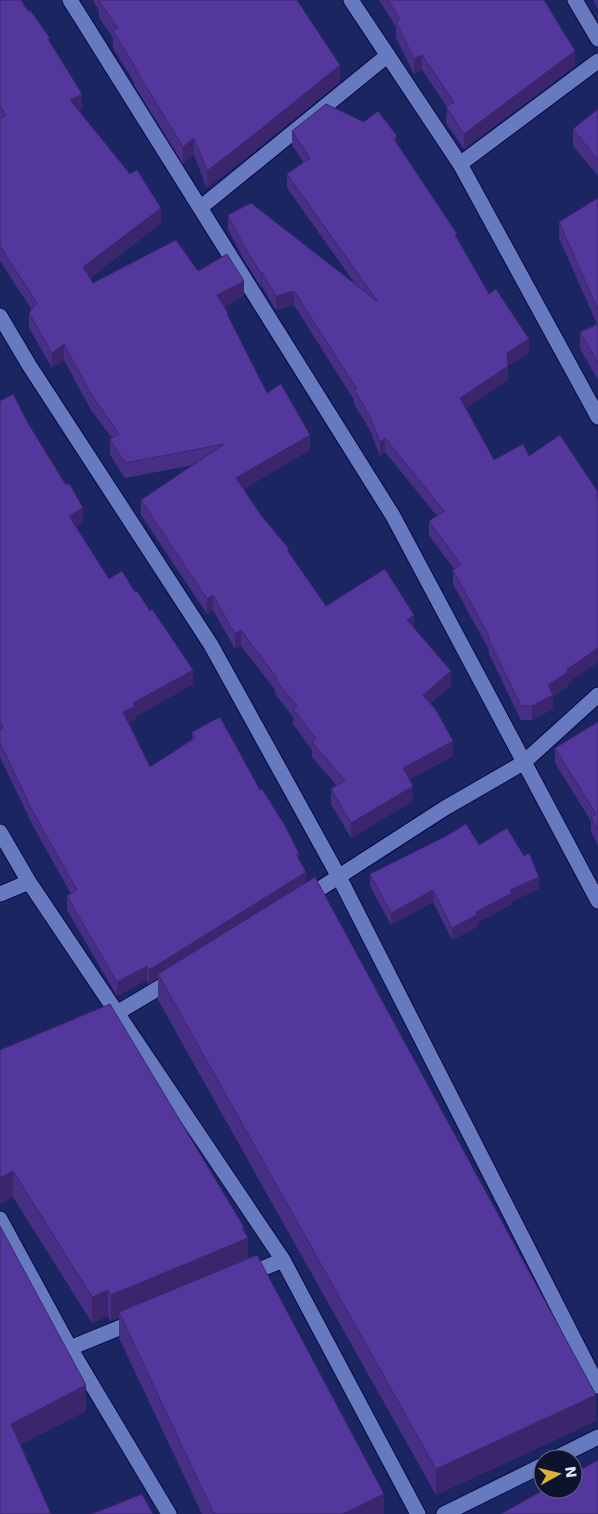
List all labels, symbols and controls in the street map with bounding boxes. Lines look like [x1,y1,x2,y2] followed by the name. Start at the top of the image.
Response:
[533,1449,583,1499] north arrow
[562,1465,580,1479] text: N

